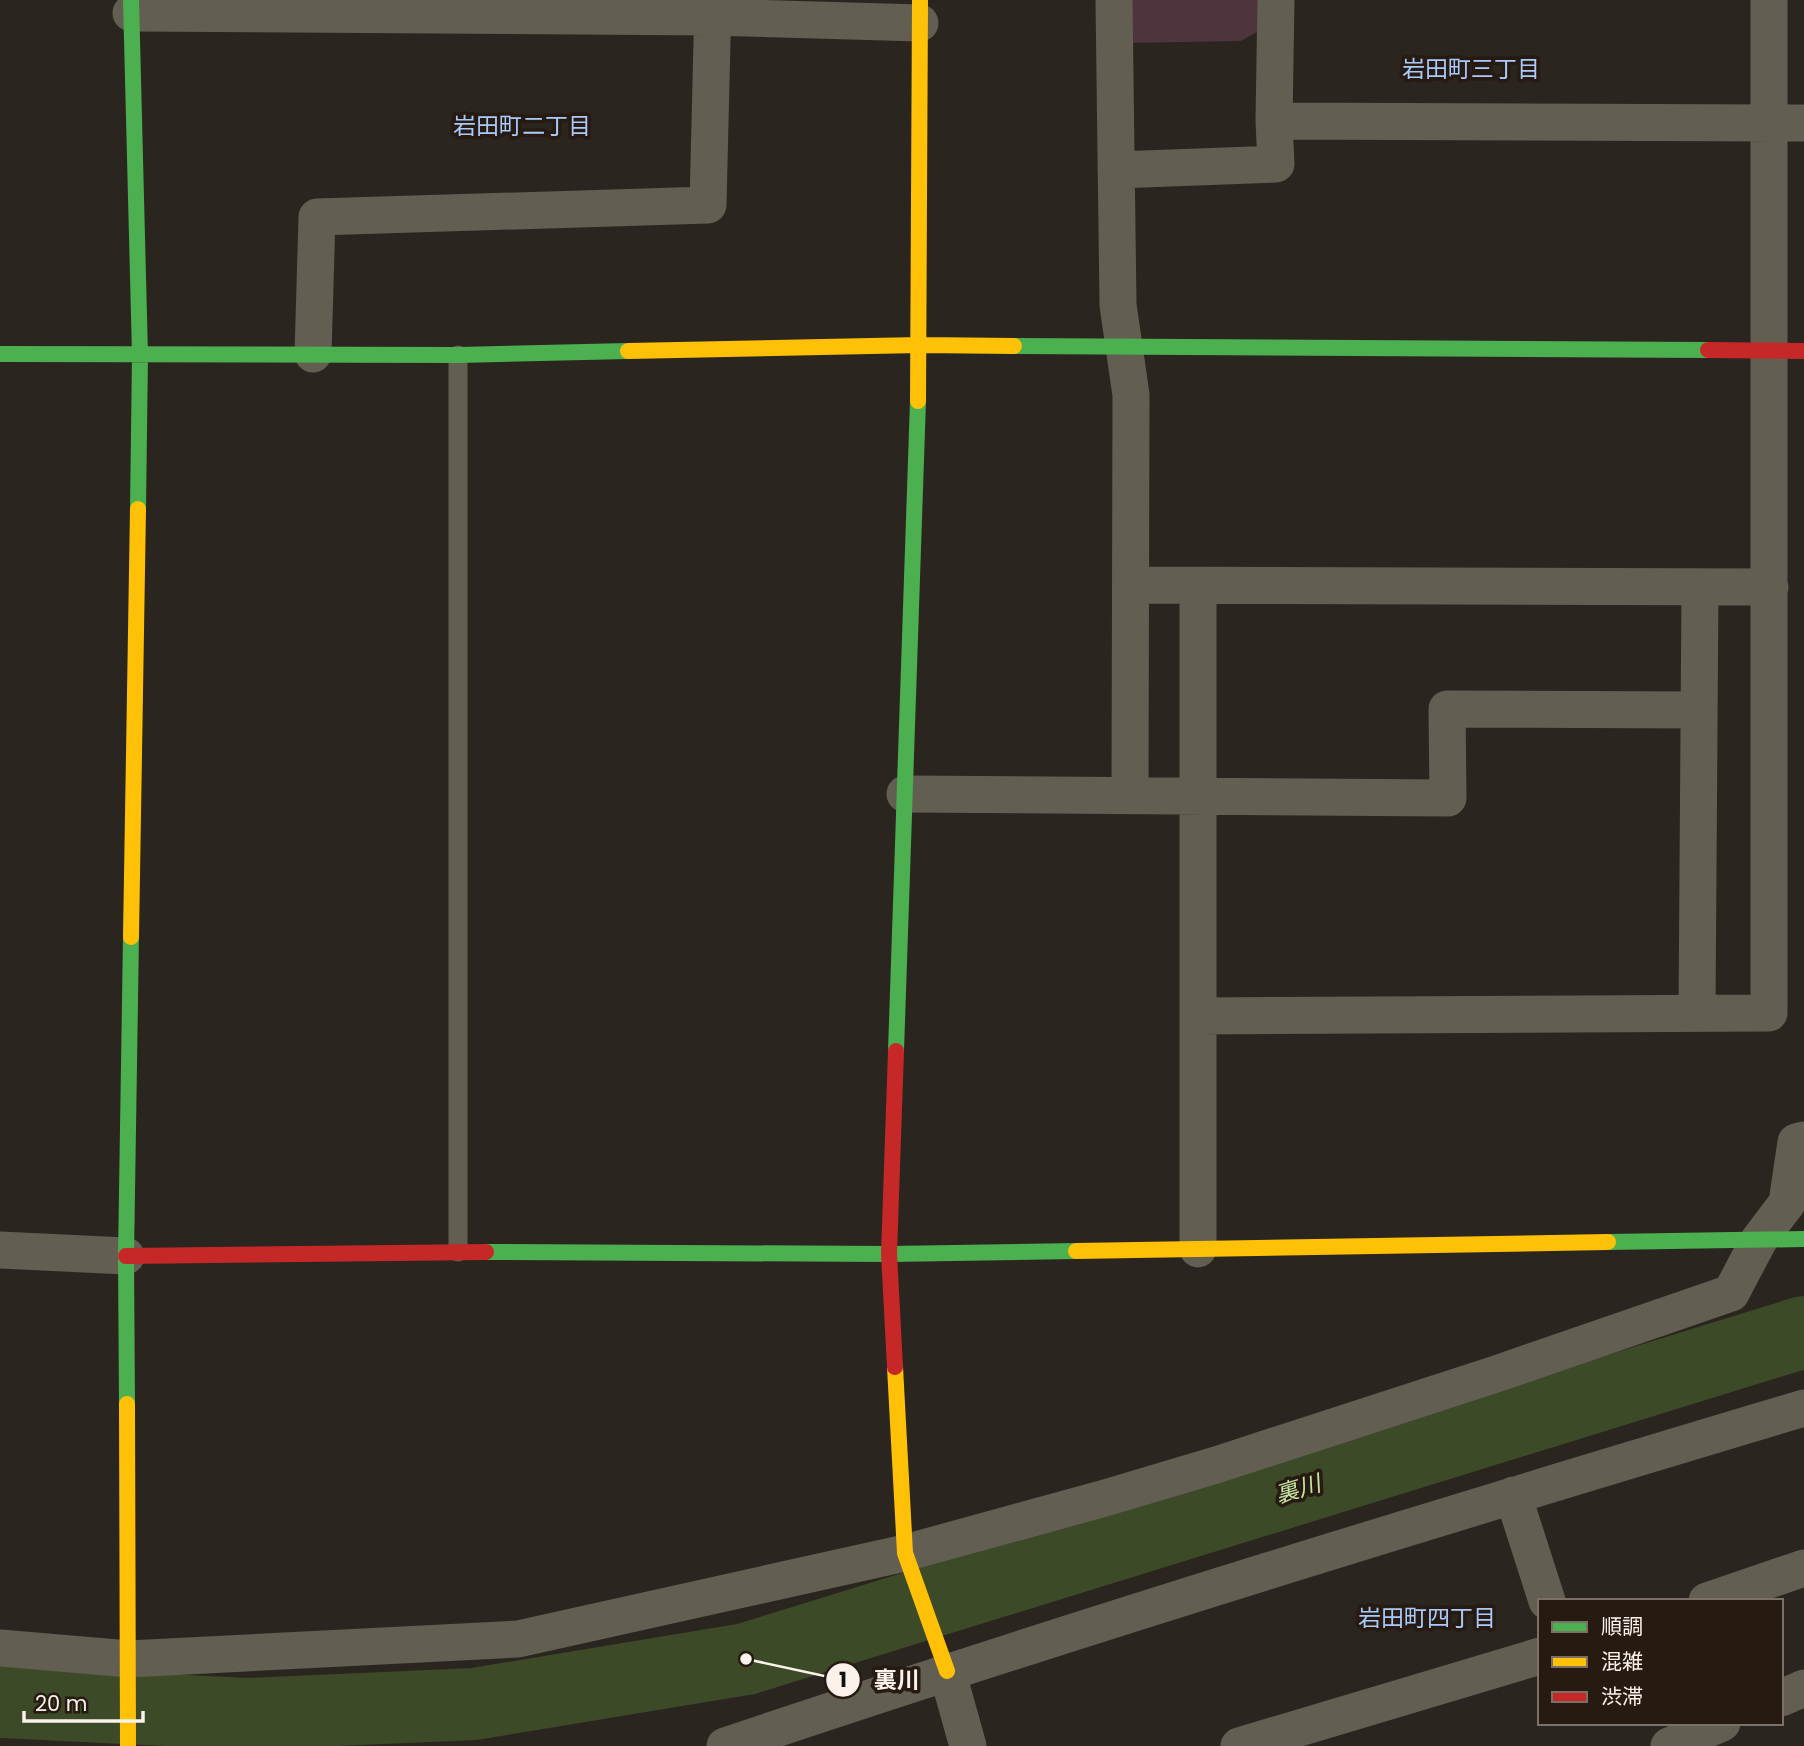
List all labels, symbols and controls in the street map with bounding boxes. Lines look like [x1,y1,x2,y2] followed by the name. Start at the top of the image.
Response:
[1402,53,1540,85] district label: 岩田町三丁目
[453,110,591,142] district label: 岩田町二丁目
[1271,1466,1328,1511] water label: 裏川
[1538,1599,1783,1725] legend
[1358,1602,1496,1634] district label: 岩田町四丁目
[1601,1612,1643,1641] text: 順調
[1601,1647,1643,1676] text: 混雑
[825,1658,934,1702] callout: 裏川
[874,1664,920,1696] text: 裏川
[839,1665,847,1694] text: 1
[24,1680,144,1724] scale bar
[1601,1682,1643,1711] text: 渋滞
[35,1689,88,1718] text: 20 m

